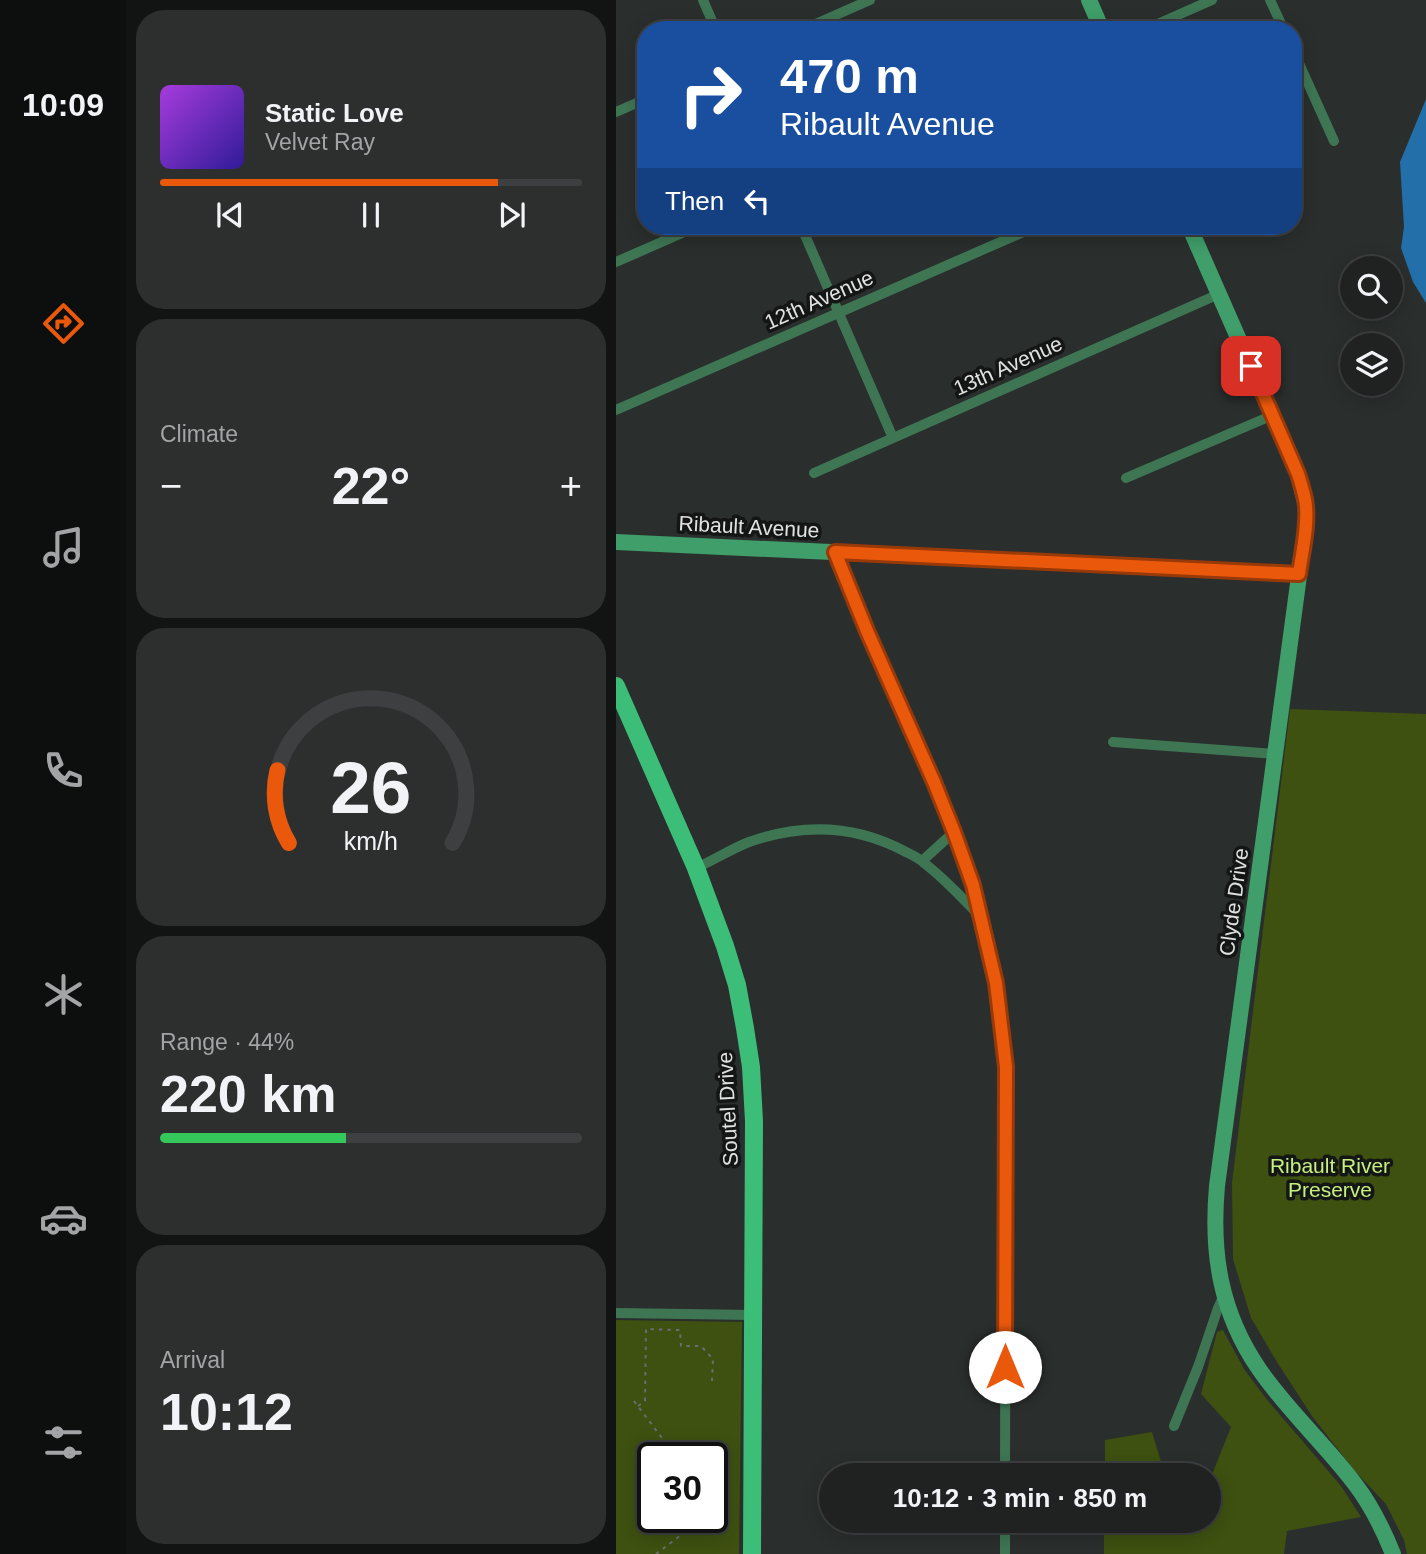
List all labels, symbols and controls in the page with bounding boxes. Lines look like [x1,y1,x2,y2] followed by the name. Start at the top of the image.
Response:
[665,49,756,140] icon: right
[780,49,919,103] text: 470 m
[22,87,104,123] text: 10:09
[265,98,404,128] text: Static Love
[780,106,995,142] text: Ribault Avenue
[265,129,375,155] text: Velvet Ray
[738,182,776,220] icon: left
[665,186,724,216] text: Then
[211,196,249,234] icon: previous
[352,196,390,234] icon: pause
[493,196,531,234] icon: next
[1340,256,1403,396] map controls
[1340,256,1403,319] button: search
[761,265,877,334] street label: 12th Avenue
[39,299,88,348] icon: directions
[950,331,1066,400] street label: 13th Avenue
[1340,333,1403,396] button: layers
[1221,336,1281,396] pin
[1232,347,1270,385] icon: arrive
[160,421,238,447] text: Climate
[332,457,410,515] text: 22°
[160,465,182,507] text: −
[560,465,582,507] text: +
[678,511,820,542] street label: Ribault Avenue
[39,523,88,572] icon: music
[39,746,88,795] icon: phone
[331,747,411,828] text: 26
[344,827,398,855] text: km/h
[1215,847,1252,957] street label: Clyde Drive
[39,970,88,1019] icon: climate
[160,1029,294,1055] text: Range · 44%
[713,1051,742,1167] street label: Soutel Drive
[160,1065,336,1123] text: 220 km
[1270,1154,1390,1201] park label: Ribault River Preserve
[39,1194,88,1243] icon: car
[968,1330,1042,1404] position arrow
[160,1347,225,1373] text: Arrival
[160,1383,293,1441] text: 10:12
[39,1418,88,1467] icon: filters
[637,1442,728,1533] speed limit sign: 30
[893,1483,1147,1513] text: 10:12 · 3 min · 850 m

